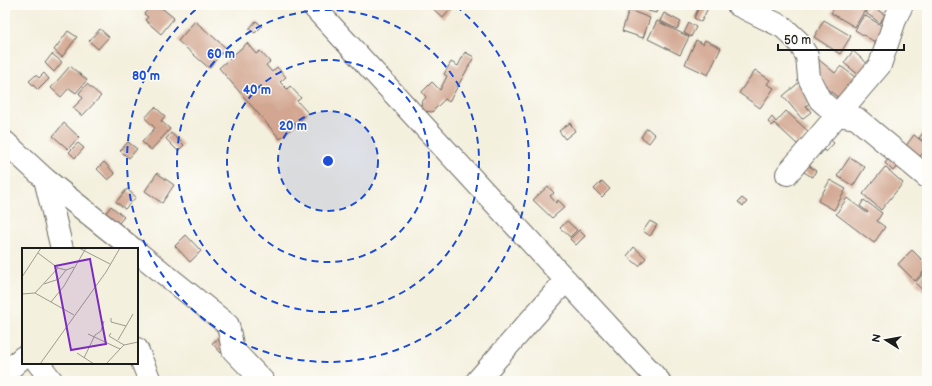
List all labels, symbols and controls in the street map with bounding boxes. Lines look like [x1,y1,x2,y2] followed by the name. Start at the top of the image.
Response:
[778,26,904,52] scale bar
[784,33,811,48] text: 50 m
[207,47,235,62] text: 60 m
[132,69,160,84] text: 80 m
[243,83,271,98] text: 40 m
[279,119,307,134] text: 20 m
[321,154,335,168] centre of rings
[22,248,138,364] inset map
[866,320,906,360] north arrow
[870,333,884,343] text: N

